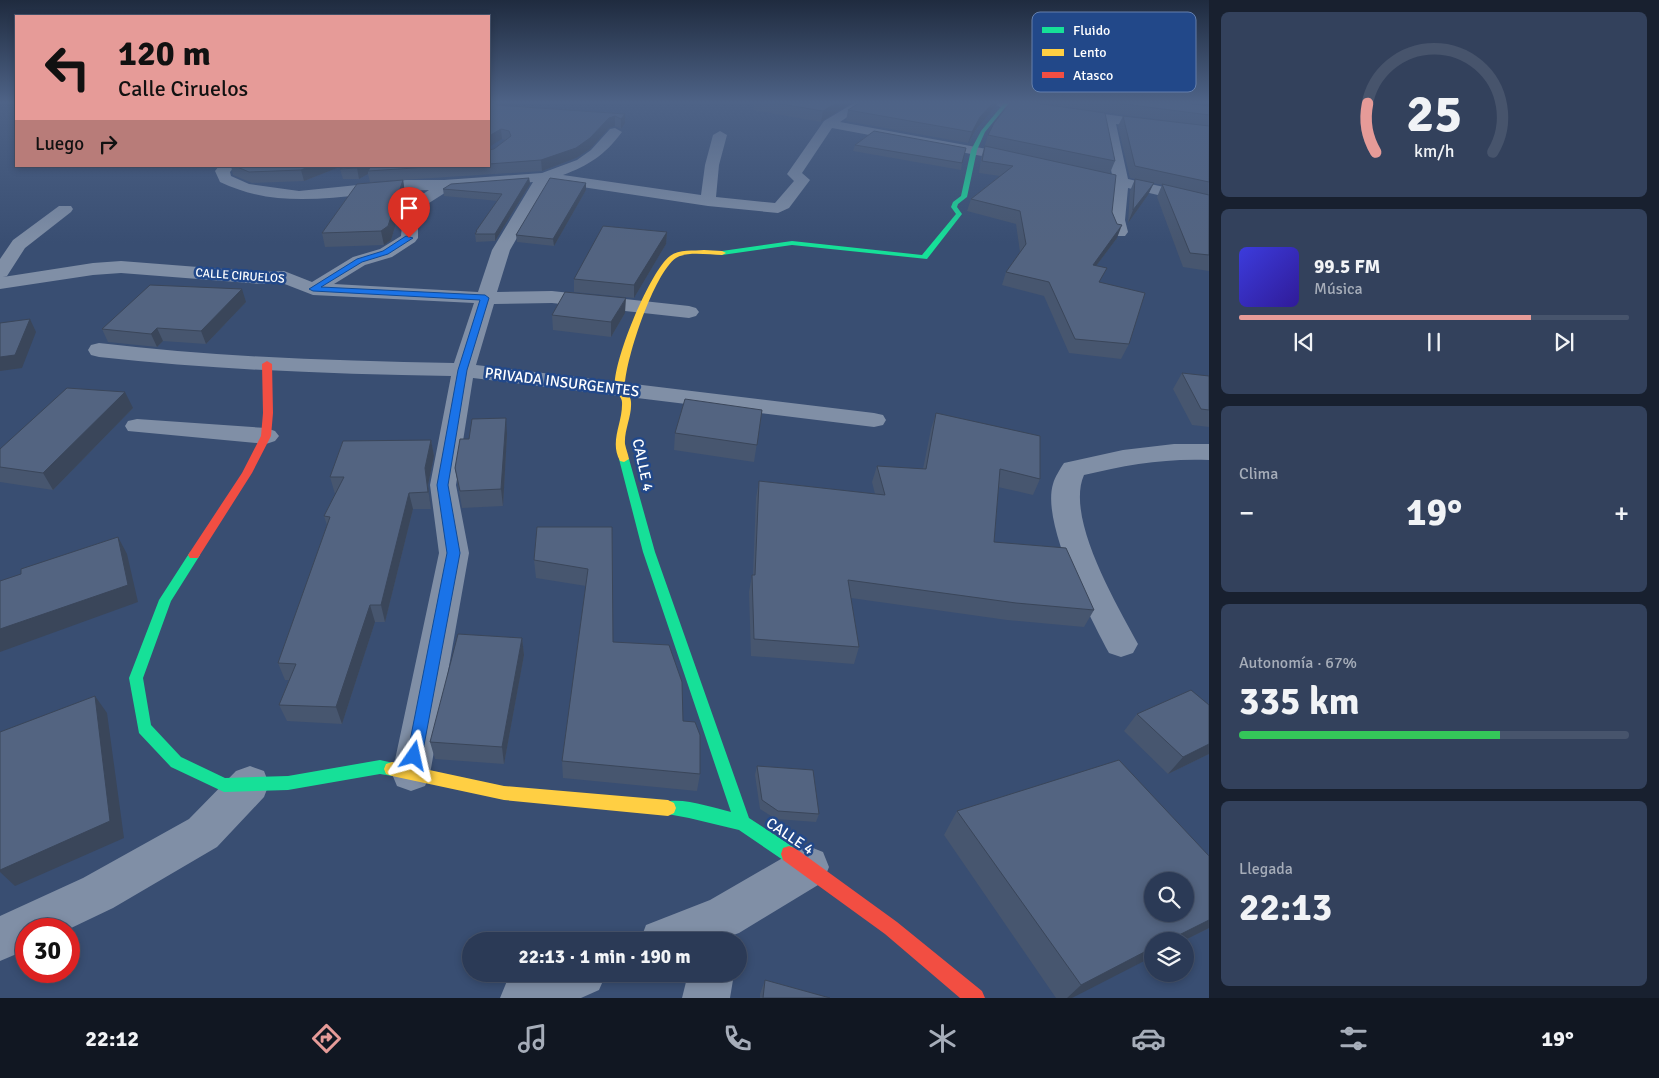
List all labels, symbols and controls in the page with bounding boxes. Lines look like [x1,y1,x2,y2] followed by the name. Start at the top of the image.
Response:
[1032,12,1196,92] legend
[1073,22,1110,39] text: Fluido
[118,32,211,75] text: 120 m
[35,35,100,100] icon: left
[1073,44,1107,61] text: Lento
[1073,67,1113,84] text: Atasco
[118,75,248,102] text: Calle Ciruelos
[1406,82,1462,146] text: 25
[94,130,122,158] icon: right
[35,132,84,156] text: Luego
[1414,140,1454,162] text: km/h
[388,187,430,238] pin
[395,194,423,222] icon: arrive
[1314,255,1380,279] text: 99.5 FM
[195,265,285,287] street label: CALLE CIRUELOS
[1314,279,1363,299] text: Música
[1290,328,1318,356] icon: previous
[1420,328,1448,356] icon: pause
[1550,328,1578,356] icon: next
[484,364,640,400] street label: PRIVADA INSURGENTES
[629,437,657,493] street label: CALLE 4
[1239,464,1278,484] text: Clima
[1406,489,1462,536] text: 19°
[1239,496,1254,530] text: −
[1614,496,1629,530] text: +
[1239,653,1357,673] text: Autonomía · 67%
[1239,678,1360,725] text: 335 km
[387,729,439,781] position arrow
[763,814,817,858] street label: CALLE 4
[1239,859,1293,879] text: Llegada
[1144,872,1194,982] map controls
[1144,872,1194,922] button: search
[1239,884,1332,931] text: 22:13
[15,918,80,983] speed limit sign: 30
[1144,932,1194,982] button: layers
[518,945,691,969] text: 22:13 · 1 min · 190 m
[309,1021,344,1056] icon: directions
[515,1021,550,1056] icon: music
[720,1021,755,1056] icon: phone
[925,1021,960,1056] icon: climate
[1131,1021,1166,1056] icon: car
[1336,1021,1371,1056] icon: filters
[85,1025,139,1052] text: 22:12
[1541,1025,1574,1052] text: 19°

